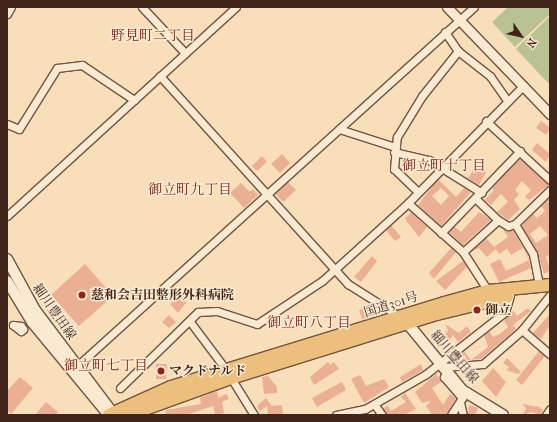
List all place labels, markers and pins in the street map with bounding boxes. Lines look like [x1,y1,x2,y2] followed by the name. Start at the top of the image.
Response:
[91,287,234,303] place label: 慈和会吉田整形外科病院
[76,289,88,301] marker: 慈和会吉田整形外科病院
[485,302,511,318] place label: 御立
[472,305,482,315] marker: 御立
[169,363,247,379] place label: マクドナルド
[156,366,166,376] marker: マクドナルド

